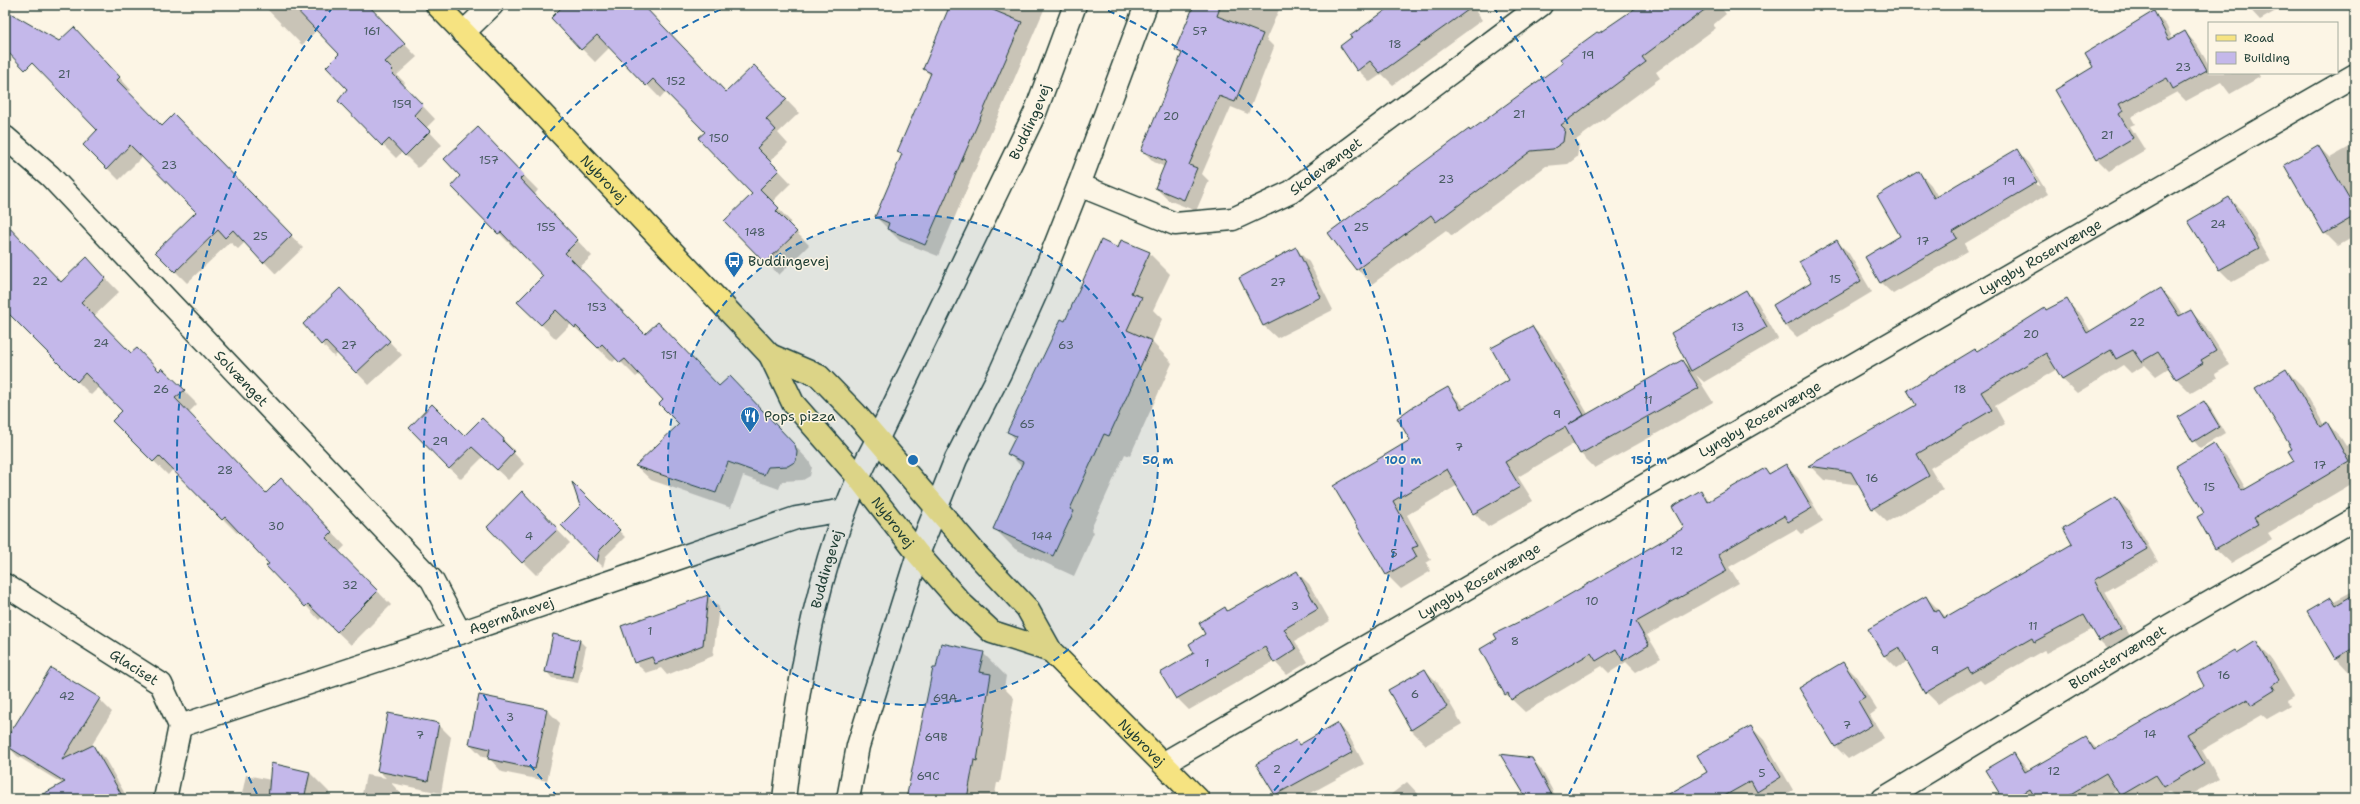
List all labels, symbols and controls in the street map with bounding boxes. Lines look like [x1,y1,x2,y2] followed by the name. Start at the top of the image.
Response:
[2208,22,2338,74] legend
[363,23,381,39] house number: 161
[1192,23,1208,39] house number: 57
[2244,30,2275,46] text: Road
[1388,36,1402,52] house number: 18
[1582,47,1594,63] house number: 19
[2244,50,2290,66] text: Building
[2175,59,2191,75] house number: 23
[58,66,70,82] house number: 21
[666,73,686,89] house number: 152
[1005,82,1054,163] street label: Buddingevej
[392,96,412,112] house number: 159
[1513,106,1525,122] house number: 21
[1163,108,1179,124] house number: 20
[2101,127,2113,143] house number: 21
[709,130,729,146] house number: 150
[1286,133,1365,199] street label: Skolevænget
[577,151,631,207] street label: Nybrovej
[479,152,499,168] house number: 157
[161,157,177,173] house number: 23
[1438,171,1454,187] house number: 23
[2003,173,2015,189] house number: 19
[1976,214,2105,299] street label: Lyngby Rosenvænge
[2210,216,2226,232] house number: 24
[536,219,556,235] house number: 155
[1353,219,1369,235] house number: 25
[745,224,765,240] house number: 148
[252,228,268,244] house number: 25
[1917,233,1929,249] house number: 17
[723,250,745,278] bus stop icon: Buddingevej
[748,252,829,270] place label: Buddingevej
[1829,271,1841,287] house number: 15
[32,273,48,289] house number: 22
[1270,274,1286,290] house number: 27
[587,299,607,315] house number: 153
[2129,314,2145,330] house number: 22
[1732,319,1744,335] house number: 13
[2023,326,2039,342] house number: 20
[93,335,109,351] house number: 24
[341,337,357,353] house number: 27
[1058,337,1074,353] house number: 63
[210,346,272,410] street label: Solvænget
[661,347,677,363] house number: 151
[1695,376,1824,461] street label: Lyngby Rosenvænge
[153,381,169,397] house number: 26
[1953,381,1967,397] house number: 18
[1643,392,1653,408] house number: 11
[739,405,761,433] restaurant icon: Pops pizza
[1553,406,1561,422] house number: 9
[764,407,836,425] place label: Pops pizza
[1019,416,1035,432] house number: 65
[432,433,448,449] house number: 29
[1455,439,1463,455] house number: 7
[1143,452,1174,468] text: 50 m
[1385,452,1422,468] text: 100 m
[1631,452,1667,468] text: 150 m
[906,453,920,467] centre of rings
[2314,457,2326,473] house number: 17
[217,462,233,478] house number: 28
[1865,470,1879,486] house number: 16
[2203,479,2215,495] house number: 15
[868,493,919,551] street label: Nybrovej
[268,518,284,534] house number: 30
[807,527,846,610] street label: Buddingevej
[525,528,533,544] house number: 4
[1032,528,1052,544] house number: 144
[2121,537,2133,553] house number: 13
[1415,538,1544,623] street label: Lyngby Rosenvænge
[1671,543,1683,559] house number: 12
[1390,545,1398,561] house number: 5
[342,577,358,593] house number: 32
[466,593,556,638] street label: Agermånevej
[1585,593,1599,609] house number: 10
[1291,598,1299,614] house number: 3
[2028,618,2038,634] house number: 11
[2066,621,2169,693] street label: Blomstervænget
[647,623,653,639] house number: 1
[1511,633,1519,649] house number: 8
[1931,642,1939,658] house number: 9
[106,645,162,689] street label: Glaciset
[1204,655,1210,671] house number: 1
[2217,667,2231,683] house number: 16
[1411,686,1419,702] house number: 6
[59,688,75,704] house number: 42
[933,690,958,706] house number: 69A
[506,709,514,725] house number: 3
[1114,715,1169,770] street label: Nybrovej
[1843,717,1851,733] house number: 7
[2144,726,2156,742] house number: 14
[416,727,424,743] house number: 7
[925,729,947,745] house number: 69B
[1273,761,1281,777] house number: 2
[2048,763,2060,779] house number: 12
[1758,765,1766,781] house number: 5
[916,768,940,784] house number: 69C

